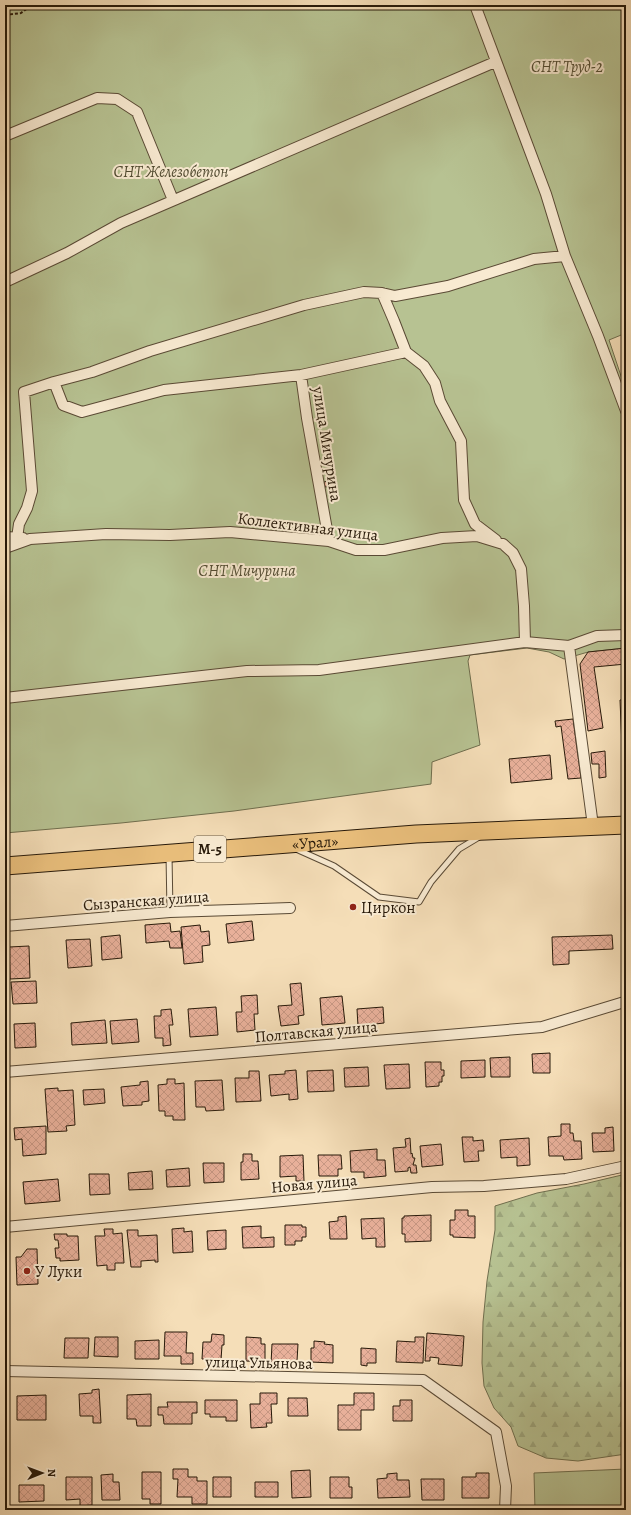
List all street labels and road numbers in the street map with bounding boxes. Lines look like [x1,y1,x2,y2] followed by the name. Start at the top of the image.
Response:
[307,384,347,504] street label: улица Мичурина
[236,507,380,547] street label: Коллективная улица
[291,830,339,856] street label: «Урал»
[194,836,226,862] road number: М-5
[82,886,210,916] street label: Сызранская улица
[254,1016,379,1048] street label: Полтавская улица
[270,1169,359,1199] street label: Новая улица
[204,1351,313,1375] street label: улица Ульянова

